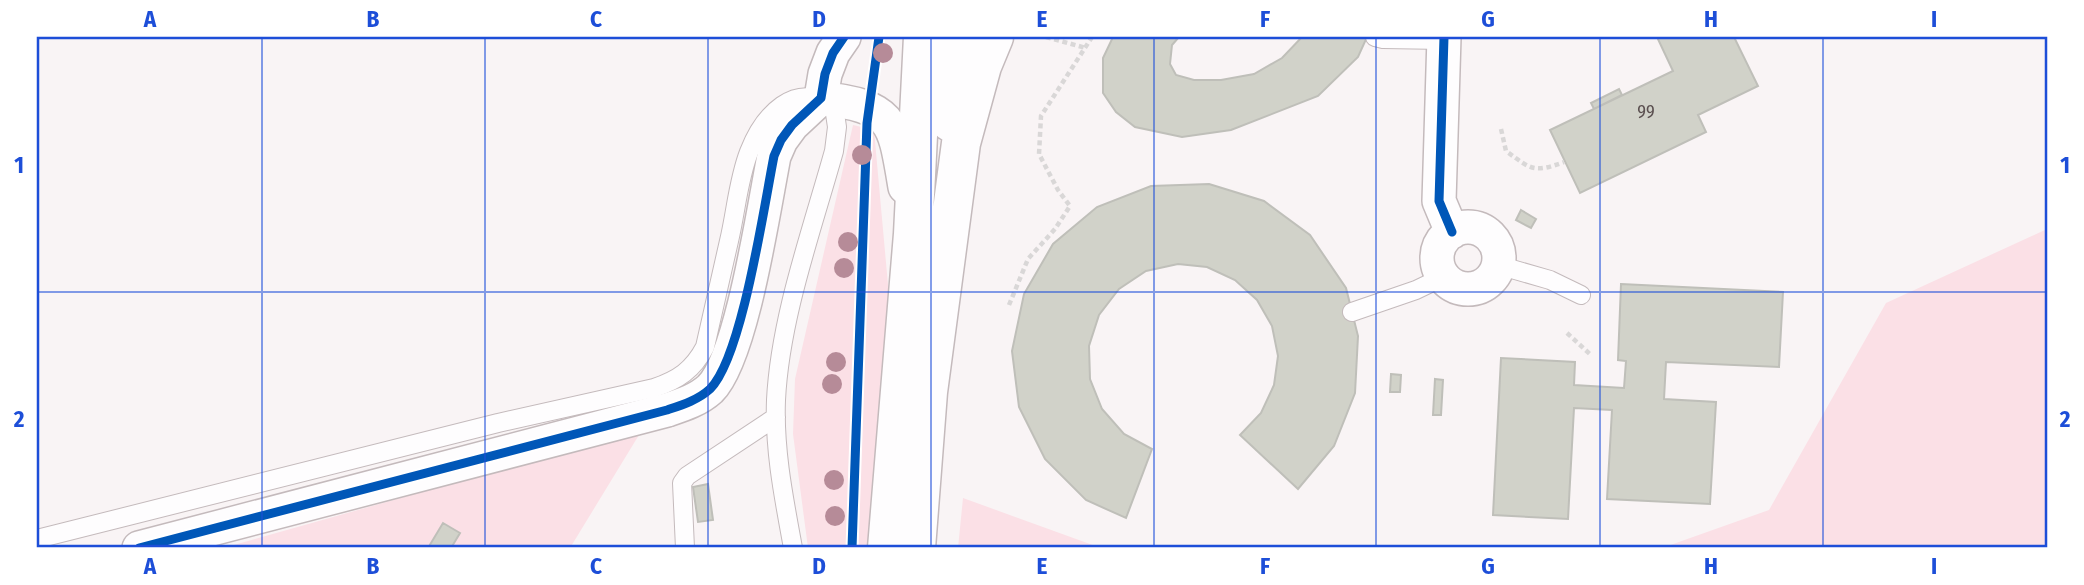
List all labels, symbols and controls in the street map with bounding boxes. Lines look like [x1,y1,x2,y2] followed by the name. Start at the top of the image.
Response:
[143,5,157,33] text: A
[367,5,380,33] text: B
[590,5,602,33] text: C
[812,5,826,33] text: D
[1037,5,1048,33] text: E
[1260,5,1270,33] text: F
[1481,5,1495,33] text: G
[1704,5,1718,33] text: H
[1931,5,1937,33] text: I
[1637,101,1655,123] house number: 99
[14,151,24,179] text: 1
[2060,151,2070,179] text: 1
[13,405,25,433] text: 2
[2059,405,2071,433] text: 2
[143,552,157,580] text: A
[367,552,380,580] text: B
[590,552,602,580] text: C
[812,552,826,580] text: D
[1037,552,1048,580] text: E
[1260,552,1270,580] text: F
[1481,552,1495,580] text: G
[1704,552,1718,580] text: H
[1931,552,1937,580] text: I

